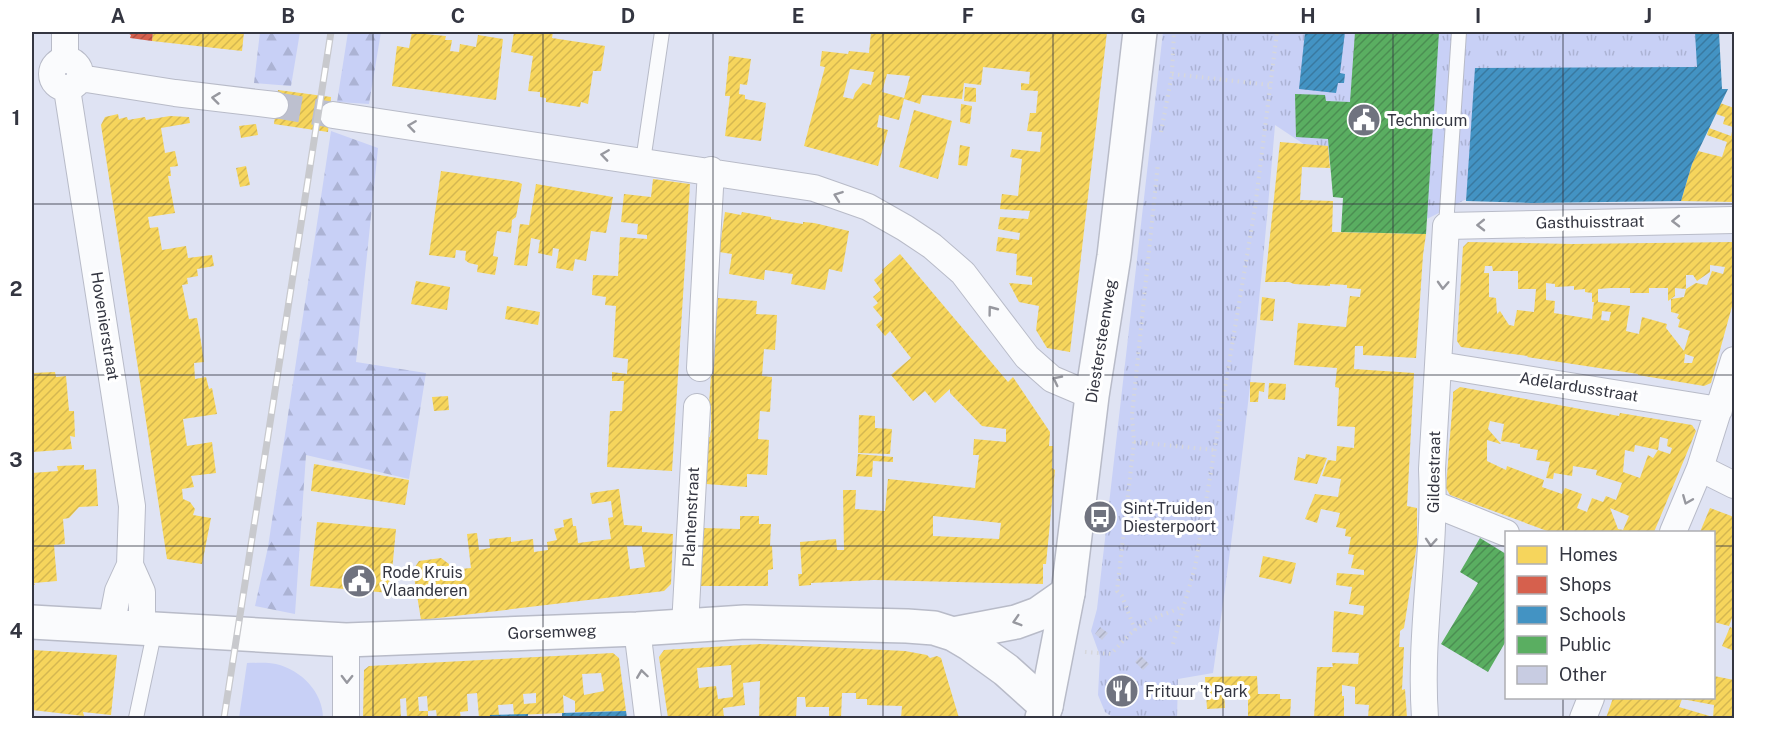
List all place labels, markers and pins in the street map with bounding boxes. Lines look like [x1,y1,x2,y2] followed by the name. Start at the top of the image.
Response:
[1346,102,1382,138] public building icon: Technicum
[1387,111,1467,130] place label: Technicum
[1082,499,1118,535] bus stop icon: Sint-Truiden Diesterpoort
[1123,499,1216,536] place label: Sint-Truiden Diesterpoort
[341,563,377,599] public building icon: Rode Kruis Vlaanderen
[382,563,467,600] place label: Rode Kruis Vlaanderen
[1104,673,1140,709] restaurant icon: Frituur 't Park
[1145,682,1248,701] place label: Frituur 't Park

